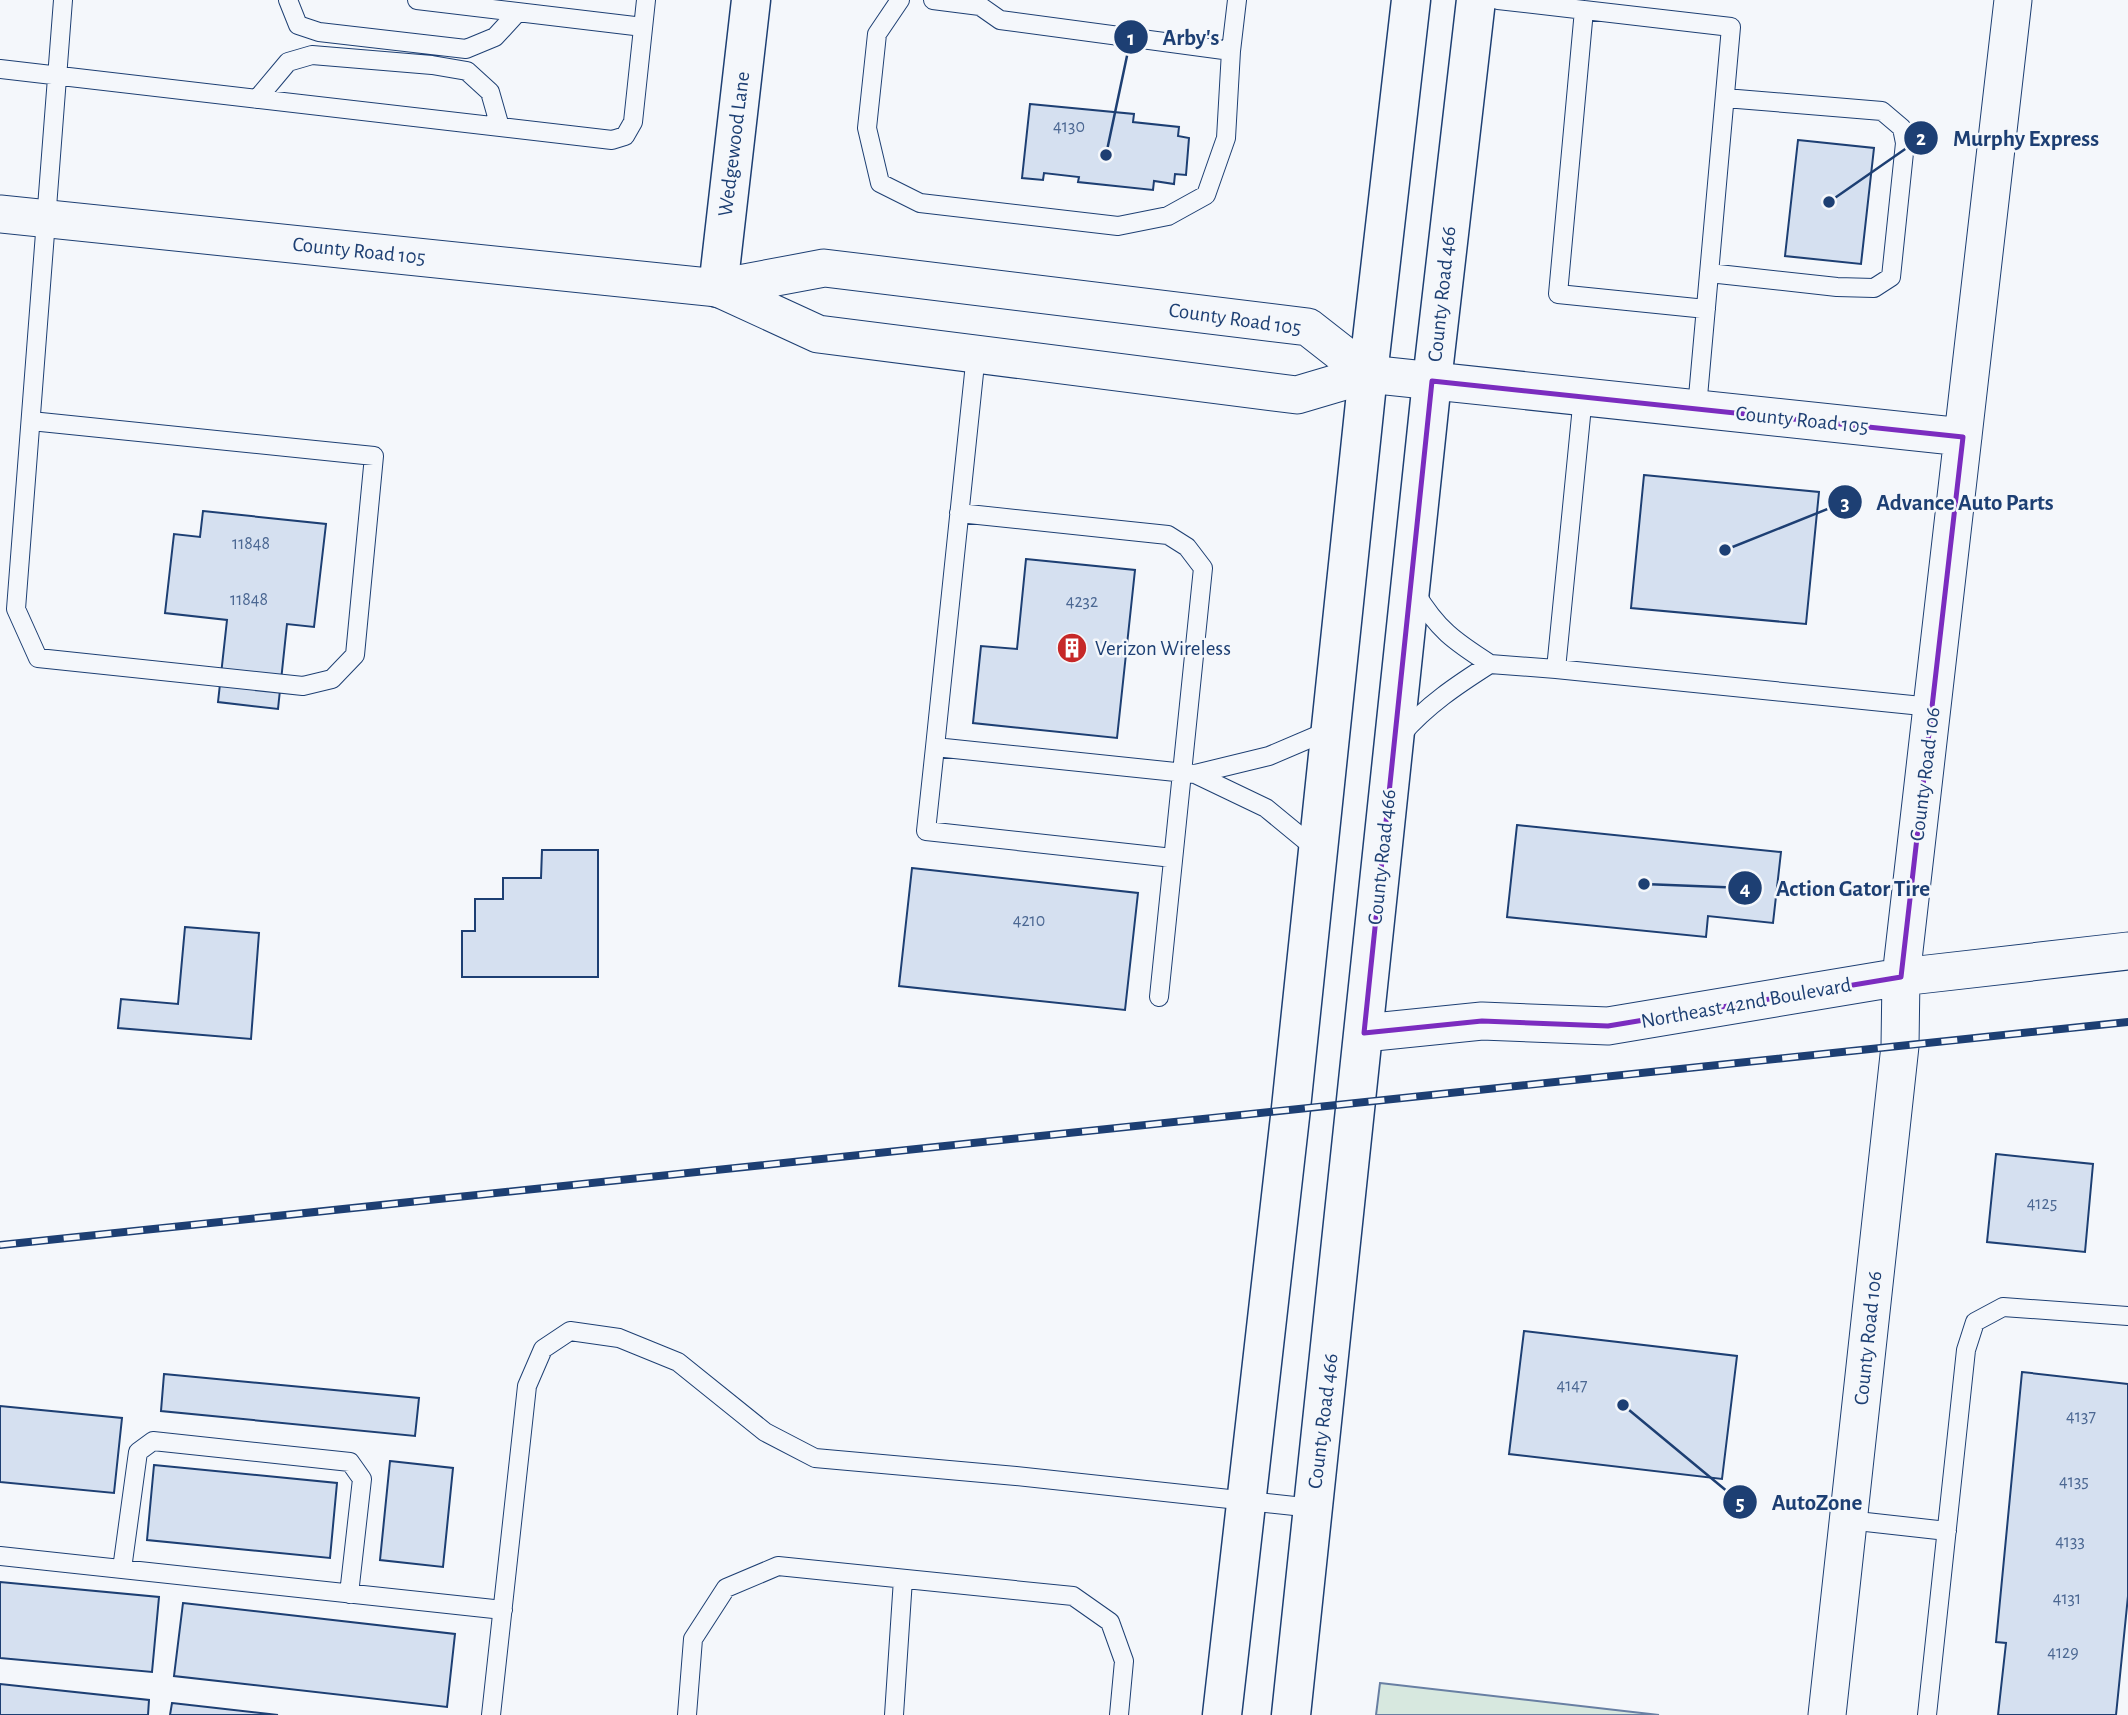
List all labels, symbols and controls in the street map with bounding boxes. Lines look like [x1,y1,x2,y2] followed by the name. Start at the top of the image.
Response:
[1113,15,1233,59] callout: Arby's
[1163,27,1220,50] text: Arby's
[1127,28,1135,49] text: 1
[715,70,753,218] street label: Wedgewood Lane
[1904,116,2113,160] callout: Murphy Express
[1053,118,1085,136] house number: 4130
[1916,128,1926,149] text: 2
[1953,128,2099,151] text: Murphy Express
[1424,225,1460,363] street label: County Road 466
[291,234,427,268] street label: County Road 105
[1167,299,1303,339] street label: County Road 105
[1734,403,1870,437] street label: County Road 105
[1828,480,2068,524] callout: Advance Auto Parts
[1876,492,2054,515] text: Advance Auto Parts
[1840,493,1850,514] text: 3
[232,535,270,553] house number: 11848
[230,591,268,609] house number: 11848
[1066,593,1098,611] house number: 4232
[1055,631,1089,665] building icon: Verizon Wireless
[1095,638,1231,659] place label: Verizon Wireless
[1906,706,1944,842] street label: County Road 106
[1364,788,1400,926] street label: County Road 466
[1727,866,1945,910] callout: Action Gator Tire
[1740,878,1750,899] text: 4
[1776,878,1930,901] text: Action Gator Tire
[1013,912,1045,930] house number: 4210
[1639,974,1853,1032] street label: Northeast 42nd Boulevard
[2027,1195,2057,1213] house number: 4125
[1851,1270,1885,1406] street label: County Road 106
[1304,1352,1342,1490] street label: County Road 466
[1556,1377,1588,1395] house number: 4147
[2066,1408,2096,1426] house number: 4137
[2059,1473,2089,1491] house number: 4135
[1722,1480,1876,1524] callout: AutoZone
[1772,1492,1862,1515] text: AutoZone
[1735,1493,1745,1514] text: 5
[2055,1533,2085,1551] house number: 4133
[2053,1590,2081,1608] house number: 4131
[2047,1644,2079,1662] house number: 4129

